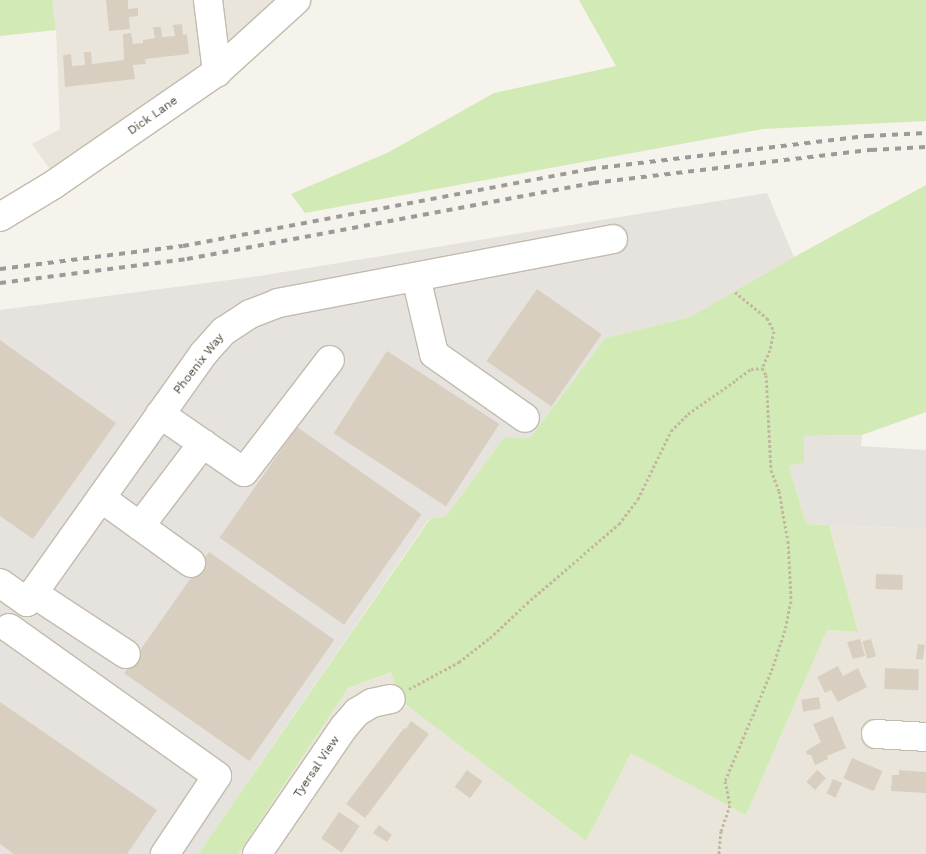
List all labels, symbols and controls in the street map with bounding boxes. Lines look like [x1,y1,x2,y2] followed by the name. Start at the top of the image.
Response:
[125,94,181,138] street label: Dick Lane
[171,331,227,397] street label: Phoenix Way
[291,733,343,801] street label: Tyersal View

